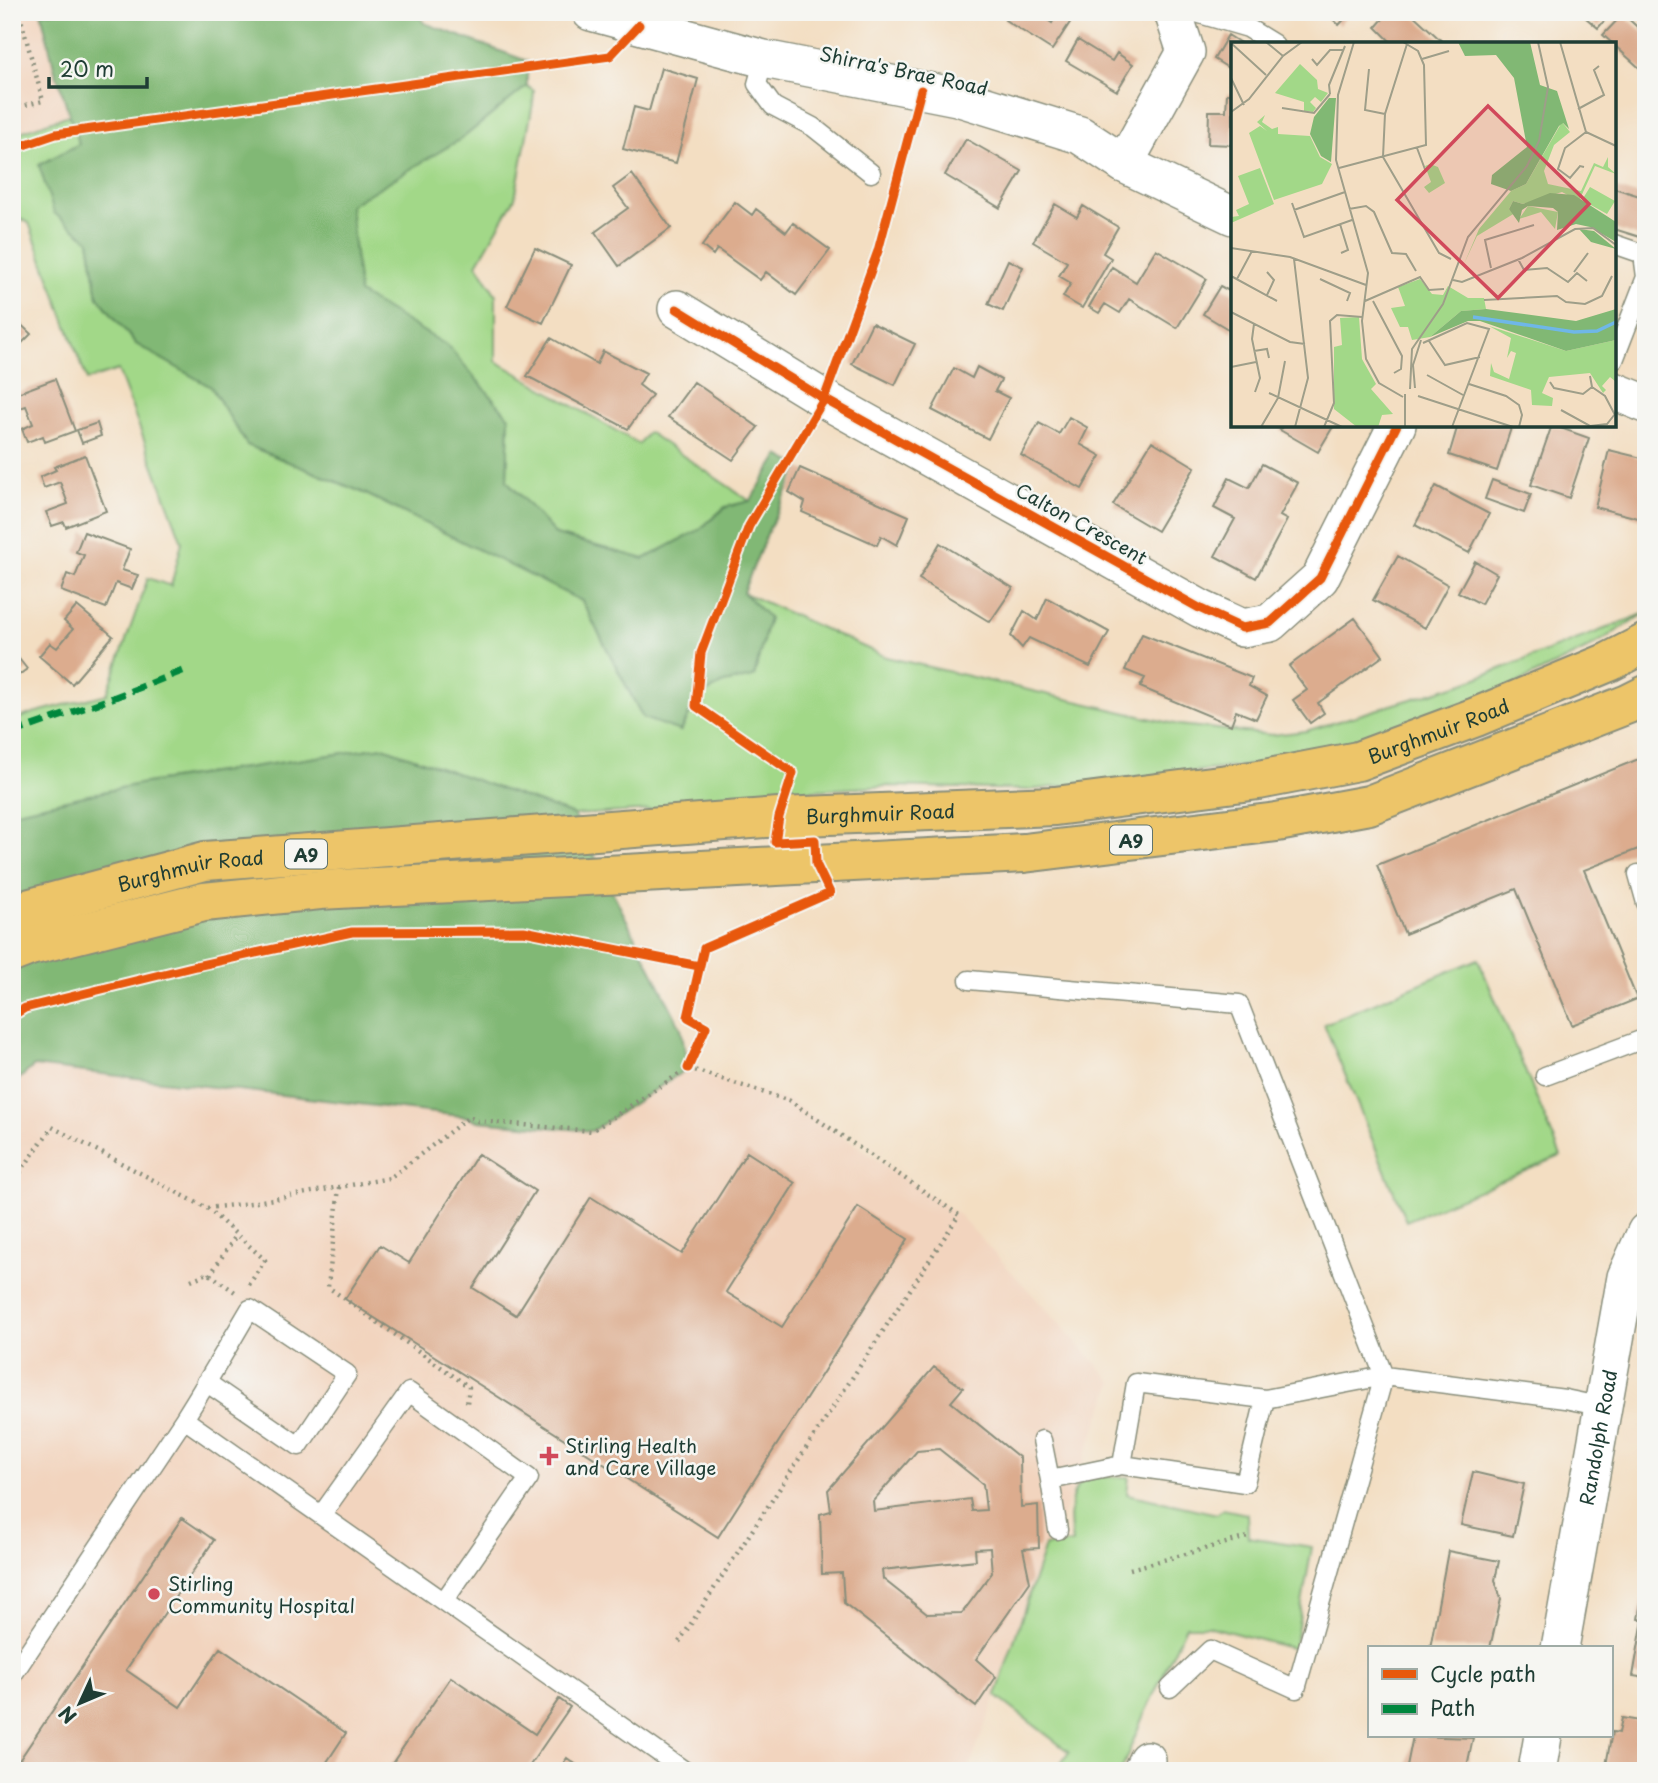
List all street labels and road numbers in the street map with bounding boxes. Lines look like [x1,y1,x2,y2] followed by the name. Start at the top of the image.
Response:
[817,38,991,102] street label: Shirra's Brae Road
[1011,475,1153,571] street label: Calton Crescent
[1364,691,1513,770] street label: Burghmuir Road
[805,796,956,830] street label: Burghmuir Road
[1110,826,1152,854] road number: A9
[285,840,327,868] road number: A9
[114,843,265,898] street label: Burghmuir Road
[1572,1367,1623,1508] street label: Randolph Road

